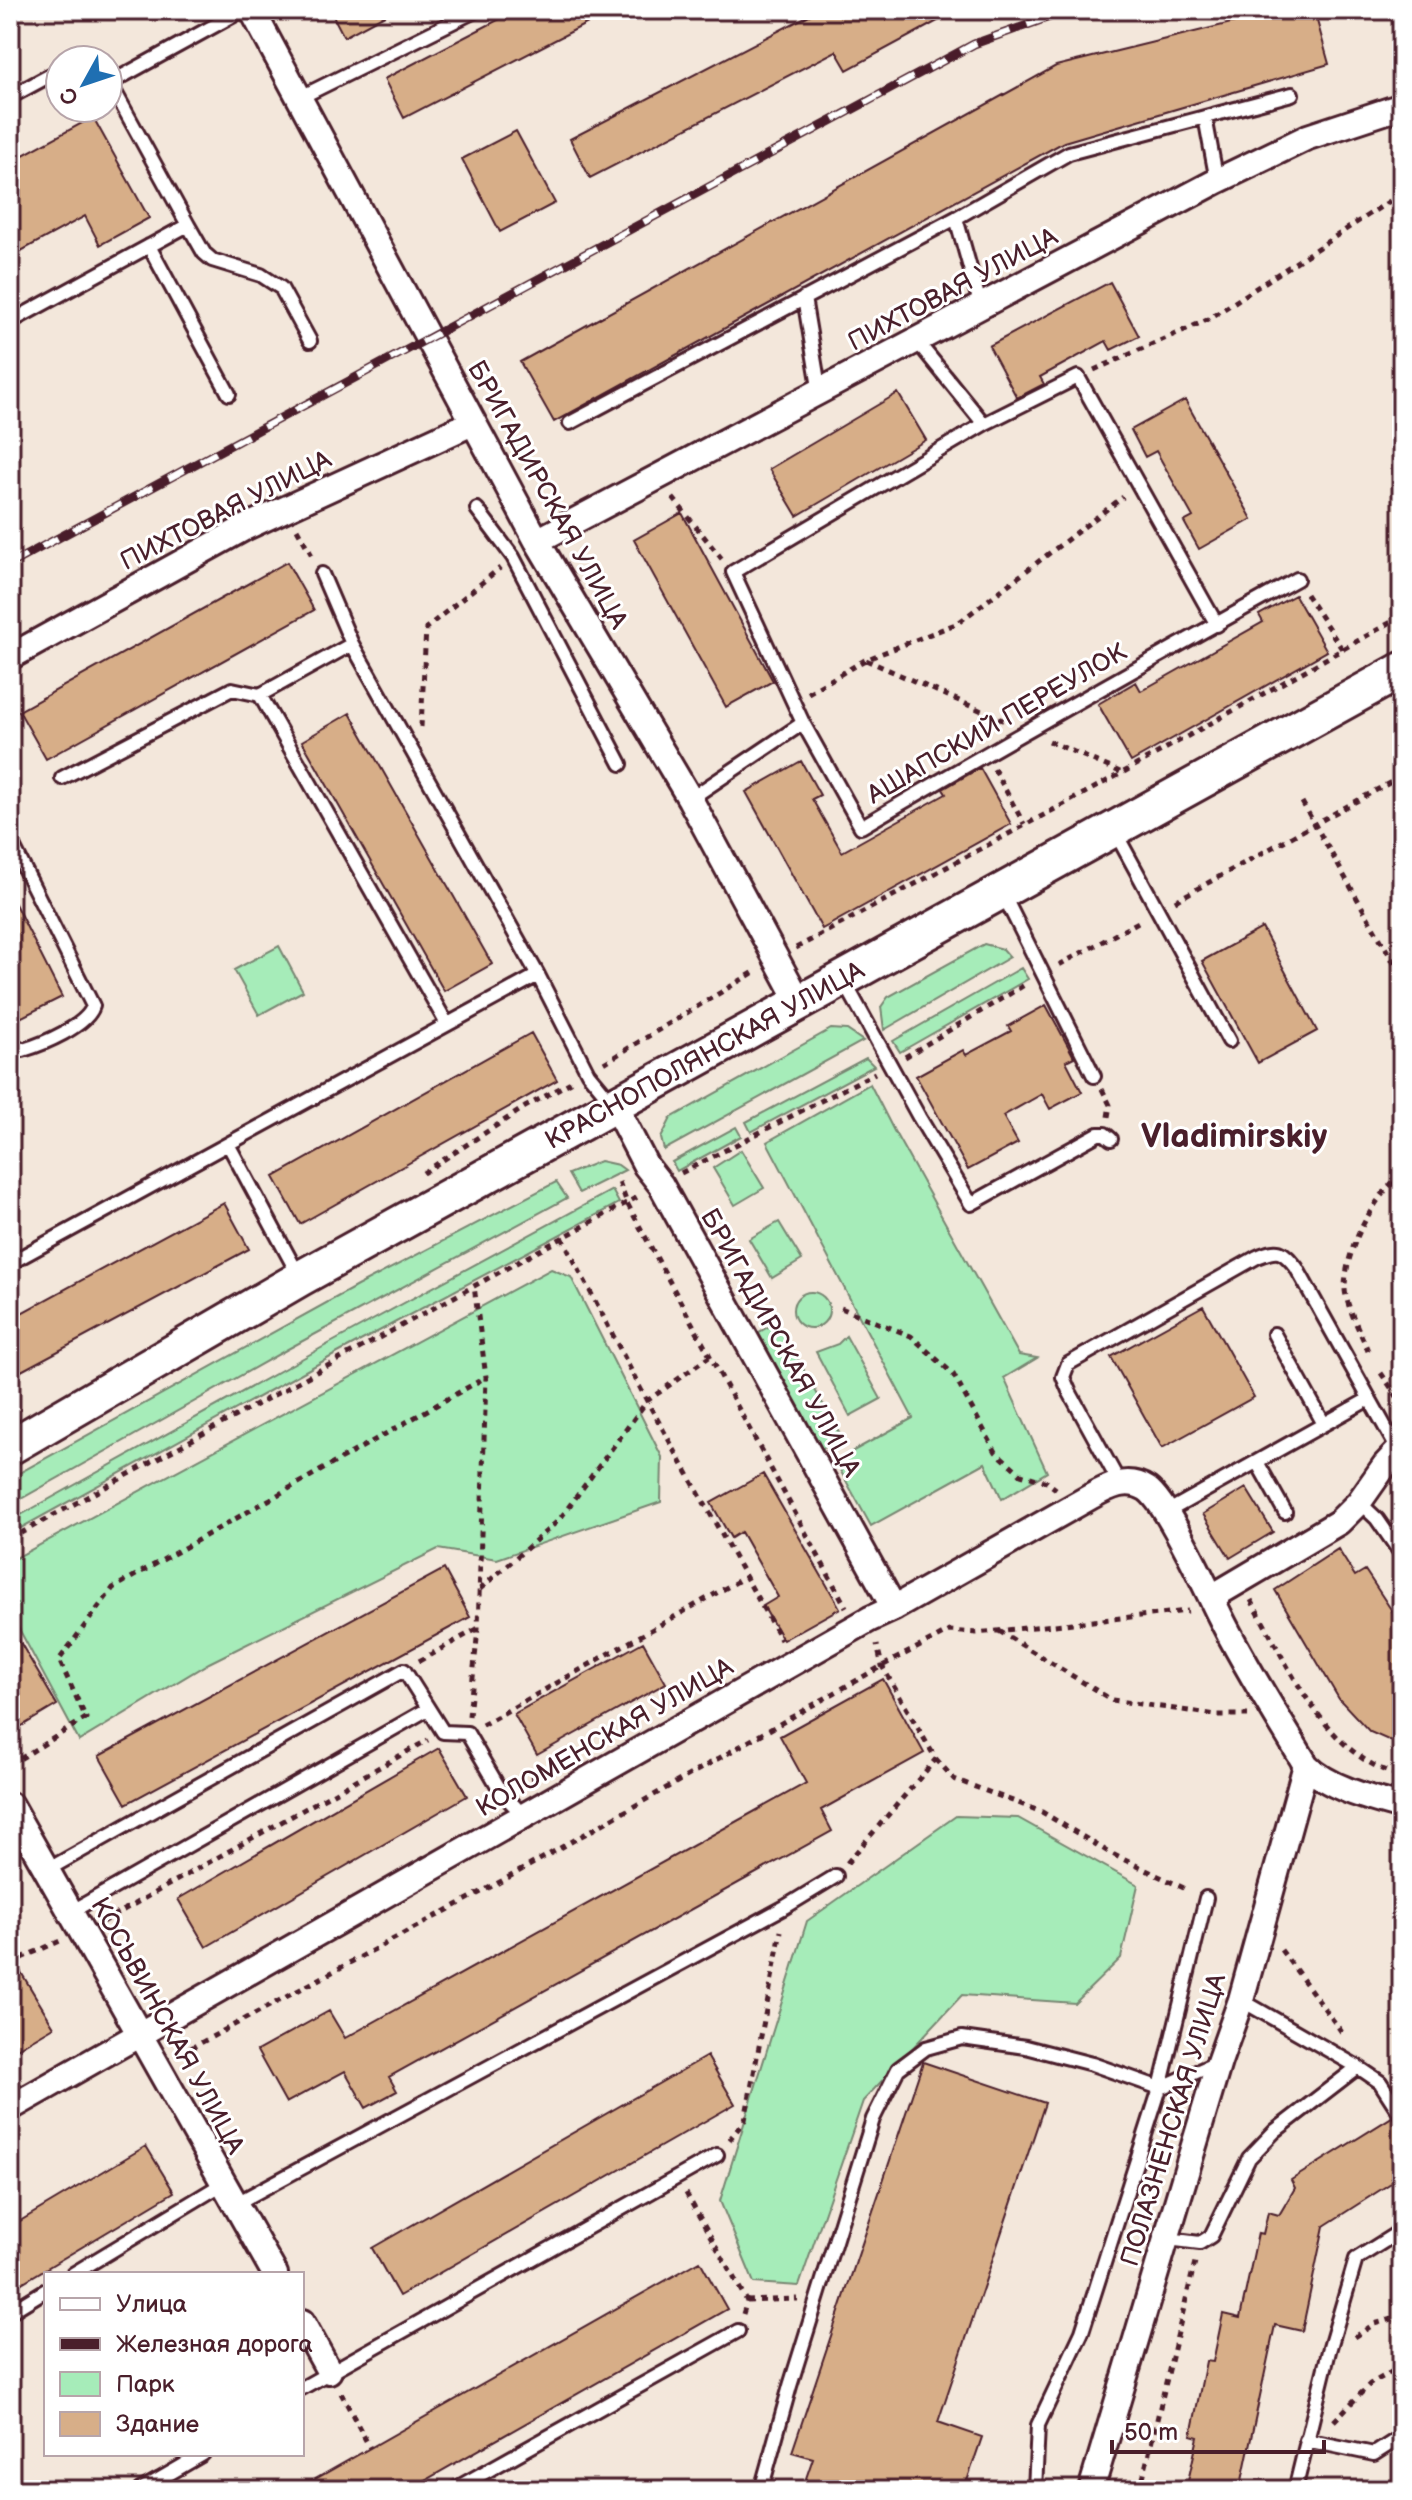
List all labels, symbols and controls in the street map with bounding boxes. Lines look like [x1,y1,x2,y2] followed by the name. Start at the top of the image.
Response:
[44,44,124,124] north arrow
[55,81,85,110] text: С
[843,222,1063,358] street label: ПИХТОВАЯ УЛИЦА
[460,356,634,635] street label: БРИГАДИРСКАЯ УЛИЦА
[115,444,337,578] street label: ПИХТОВАЯ УЛИЦА
[861,637,1133,812] street label: АШАПСКИЙ ПЕРЕУЛОК
[540,955,870,1157] street label: КРАСНОПОЛЯНСКАЯ УЛИЦА
[1141,1116,1328,1157] district label: Vladimirskiy
[693,1204,867,1483] street label: БРИГАДИРСКАЯ УЛИЦА
[471,1652,739,1824] street label: КОЛОМЕНСКАЯ УЛИЦА
[83,1892,251,2160] street label: КОСЬВИНСКАЯ УЛИЦА
[1115,1970,1233,2270] street label: ПОЛАЗНЕНСКАЯ УЛИЦА
[44,2272,304,2456] legend
[116,2290,187,2319] text: Улица
[116,2330,313,2359] text: Железная дорога
[116,2370,175,2399] text: Парк
[1112,2404,1324,2454] scale bar
[116,2410,199,2439] text: Здание
[1124,2418,1178,2447] text: 50 m

